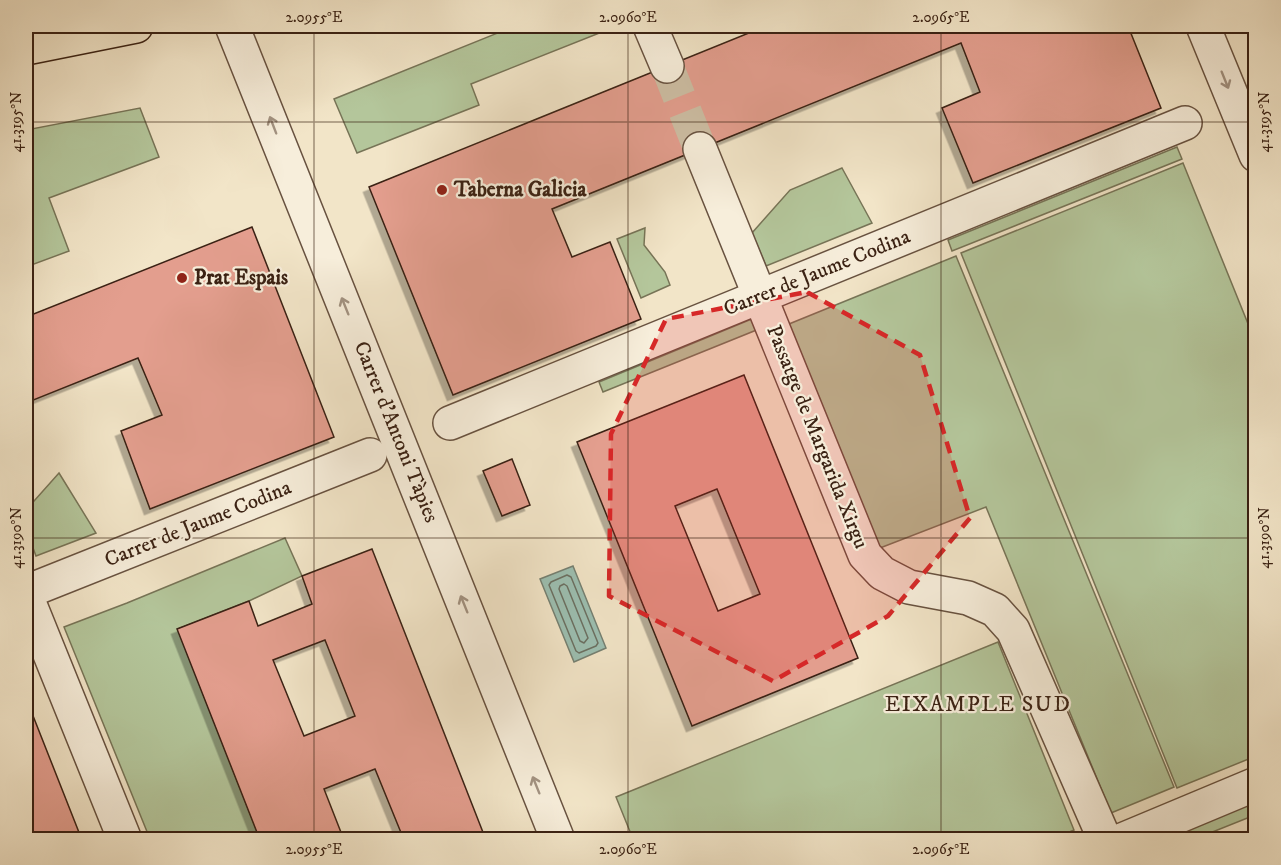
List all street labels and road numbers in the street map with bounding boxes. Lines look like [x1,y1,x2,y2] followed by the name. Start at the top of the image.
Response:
[720,224,914,322] street label: Carrer de Jaume Codina
[760,321,874,553] street label: Passatge de Margarida Xirgu
[348,338,444,526] street label: Carrer d'Antoni Tàpies
[101,475,295,573] street label: Carrer de Jaume Codina

